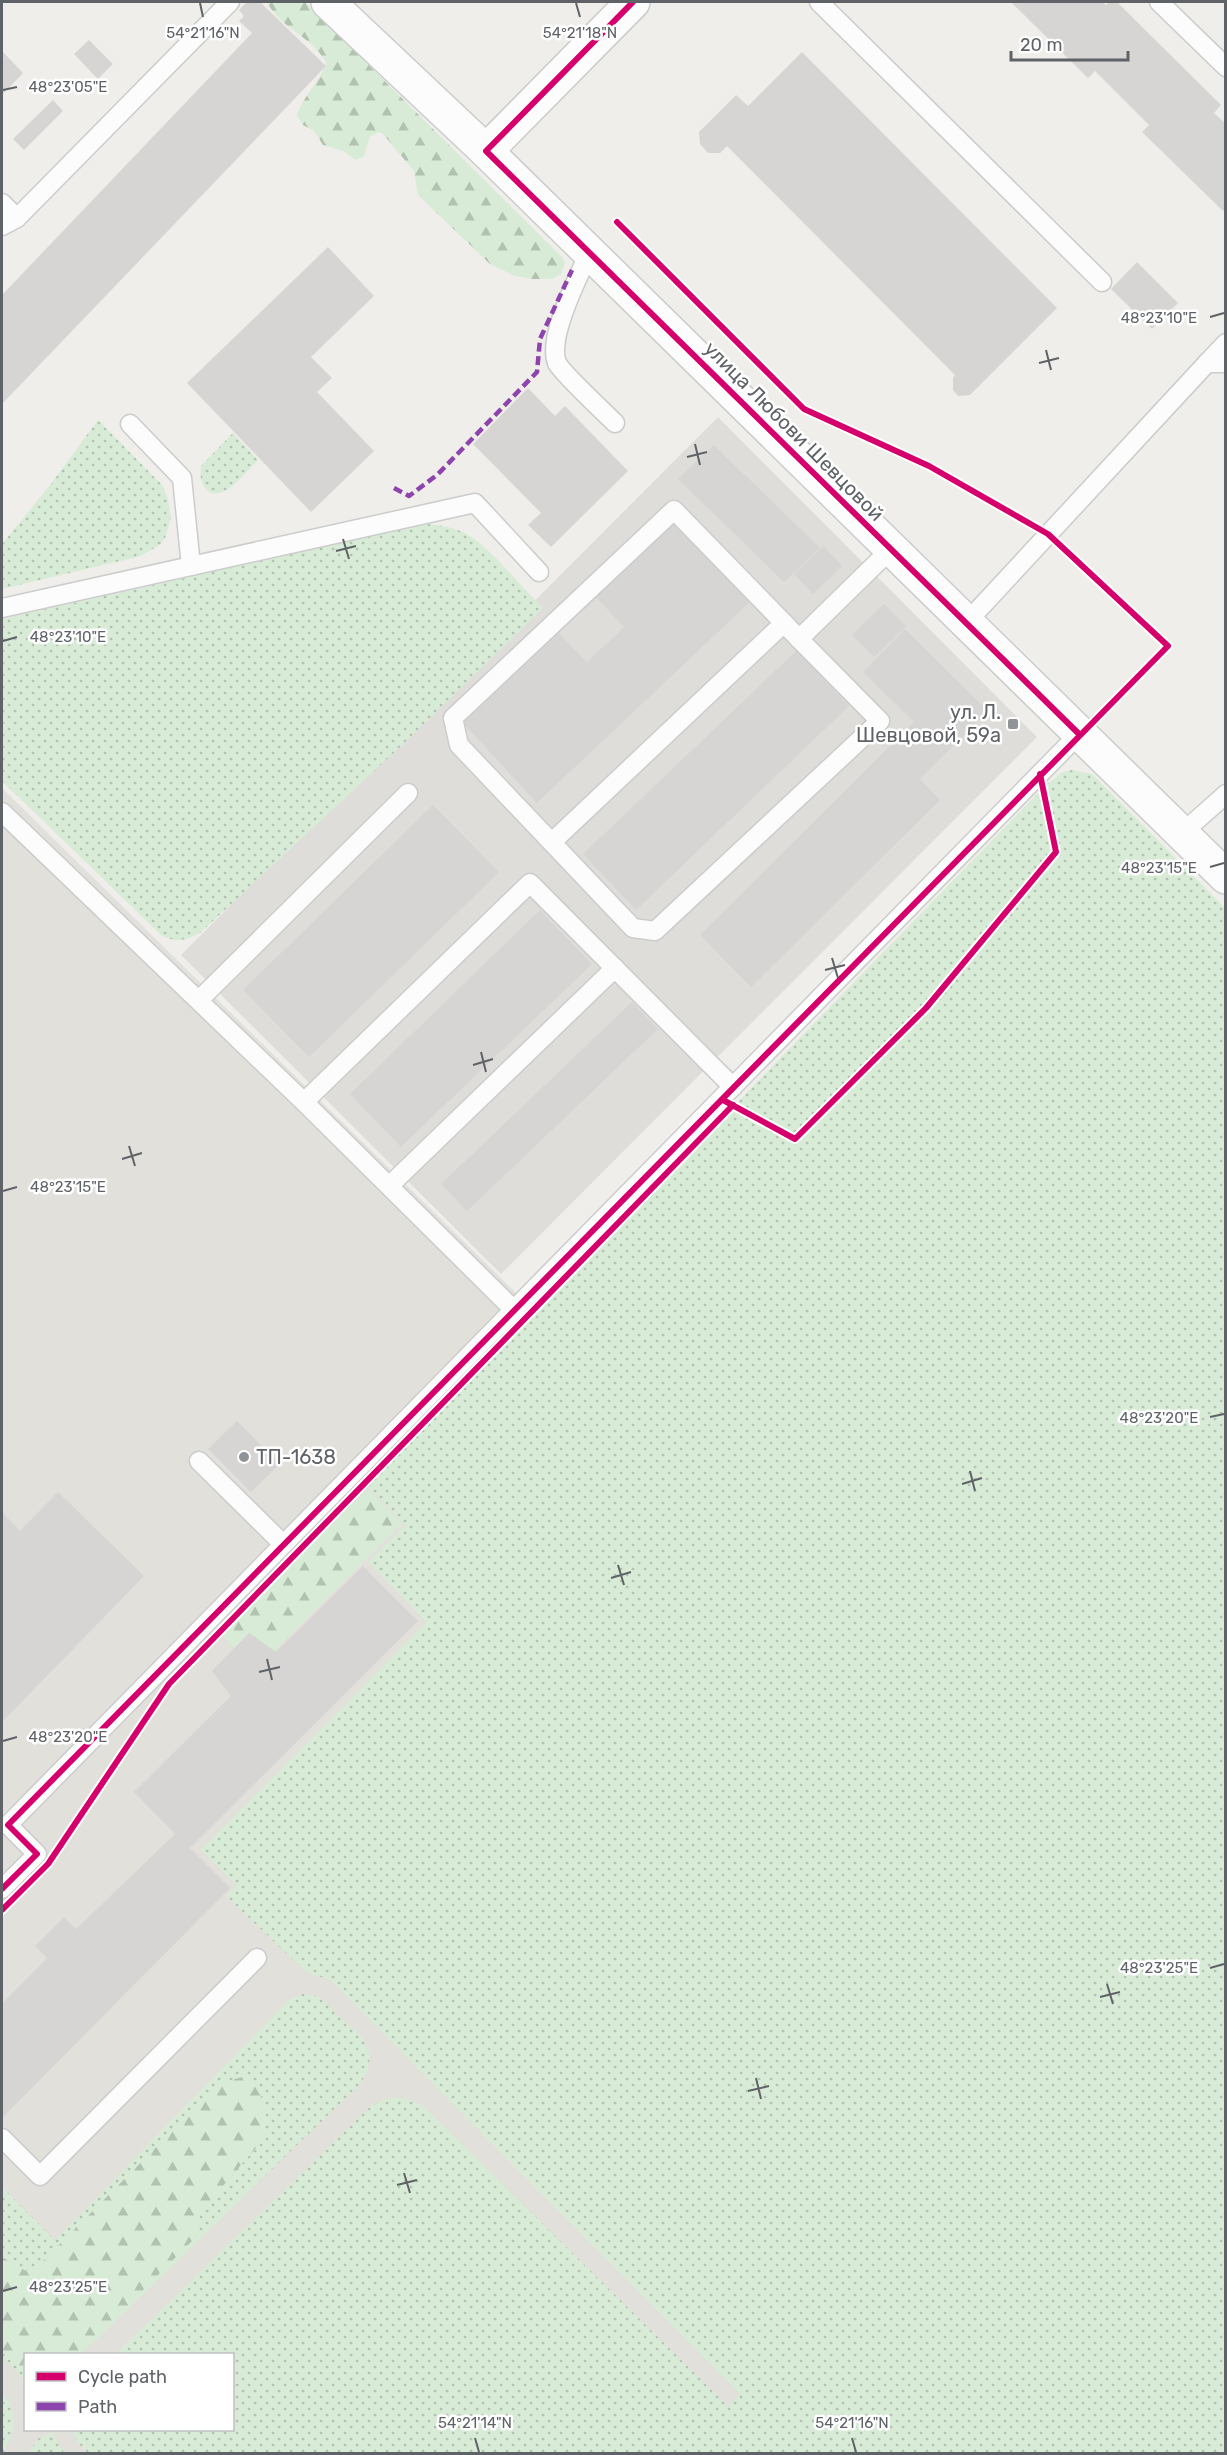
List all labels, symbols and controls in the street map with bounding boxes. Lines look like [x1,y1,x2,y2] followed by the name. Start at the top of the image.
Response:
[166,24,240,42] text: 54°21'16"N
[543,24,617,42] text: 54°21'18"N
[1011,24,1128,62] scale bar
[1020,34,1062,56] text: 20 m
[29,78,107,96] text: 48°23'05"E
[1121,309,1197,327] text: 48°23'10"E
[699,336,889,526] street label: улица Любови Шевцовой
[30,628,106,646] text: 48°23'10"E
[856,700,1001,747] place label: ул. Л. Шевцовой, 59а
[1006,717,1020,731] marker: ул. Л. Шевцовой, 59а
[1121,859,1197,877] text: 48°23'15"E
[30,1178,106,1196] text: 48°23'15"E
[1120,1409,1198,1427] text: 48°23'20"E
[256,1445,336,1469] place label: ТП-1638
[237,1450,251,1464] marker: ТП-1638
[29,1728,107,1746] text: 48°23'20"E
[1120,1959,1198,1977] text: 48°23'25"E
[29,2278,107,2296] text: 48°23'25"E
[24,2353,234,2431] legend
[78,2366,167,2388] text: Cycle path
[78,2396,117,2418] text: Path
[438,2414,512,2432] text: 54°21'14"N
[815,2414,889,2432] text: 54°21'16"N

